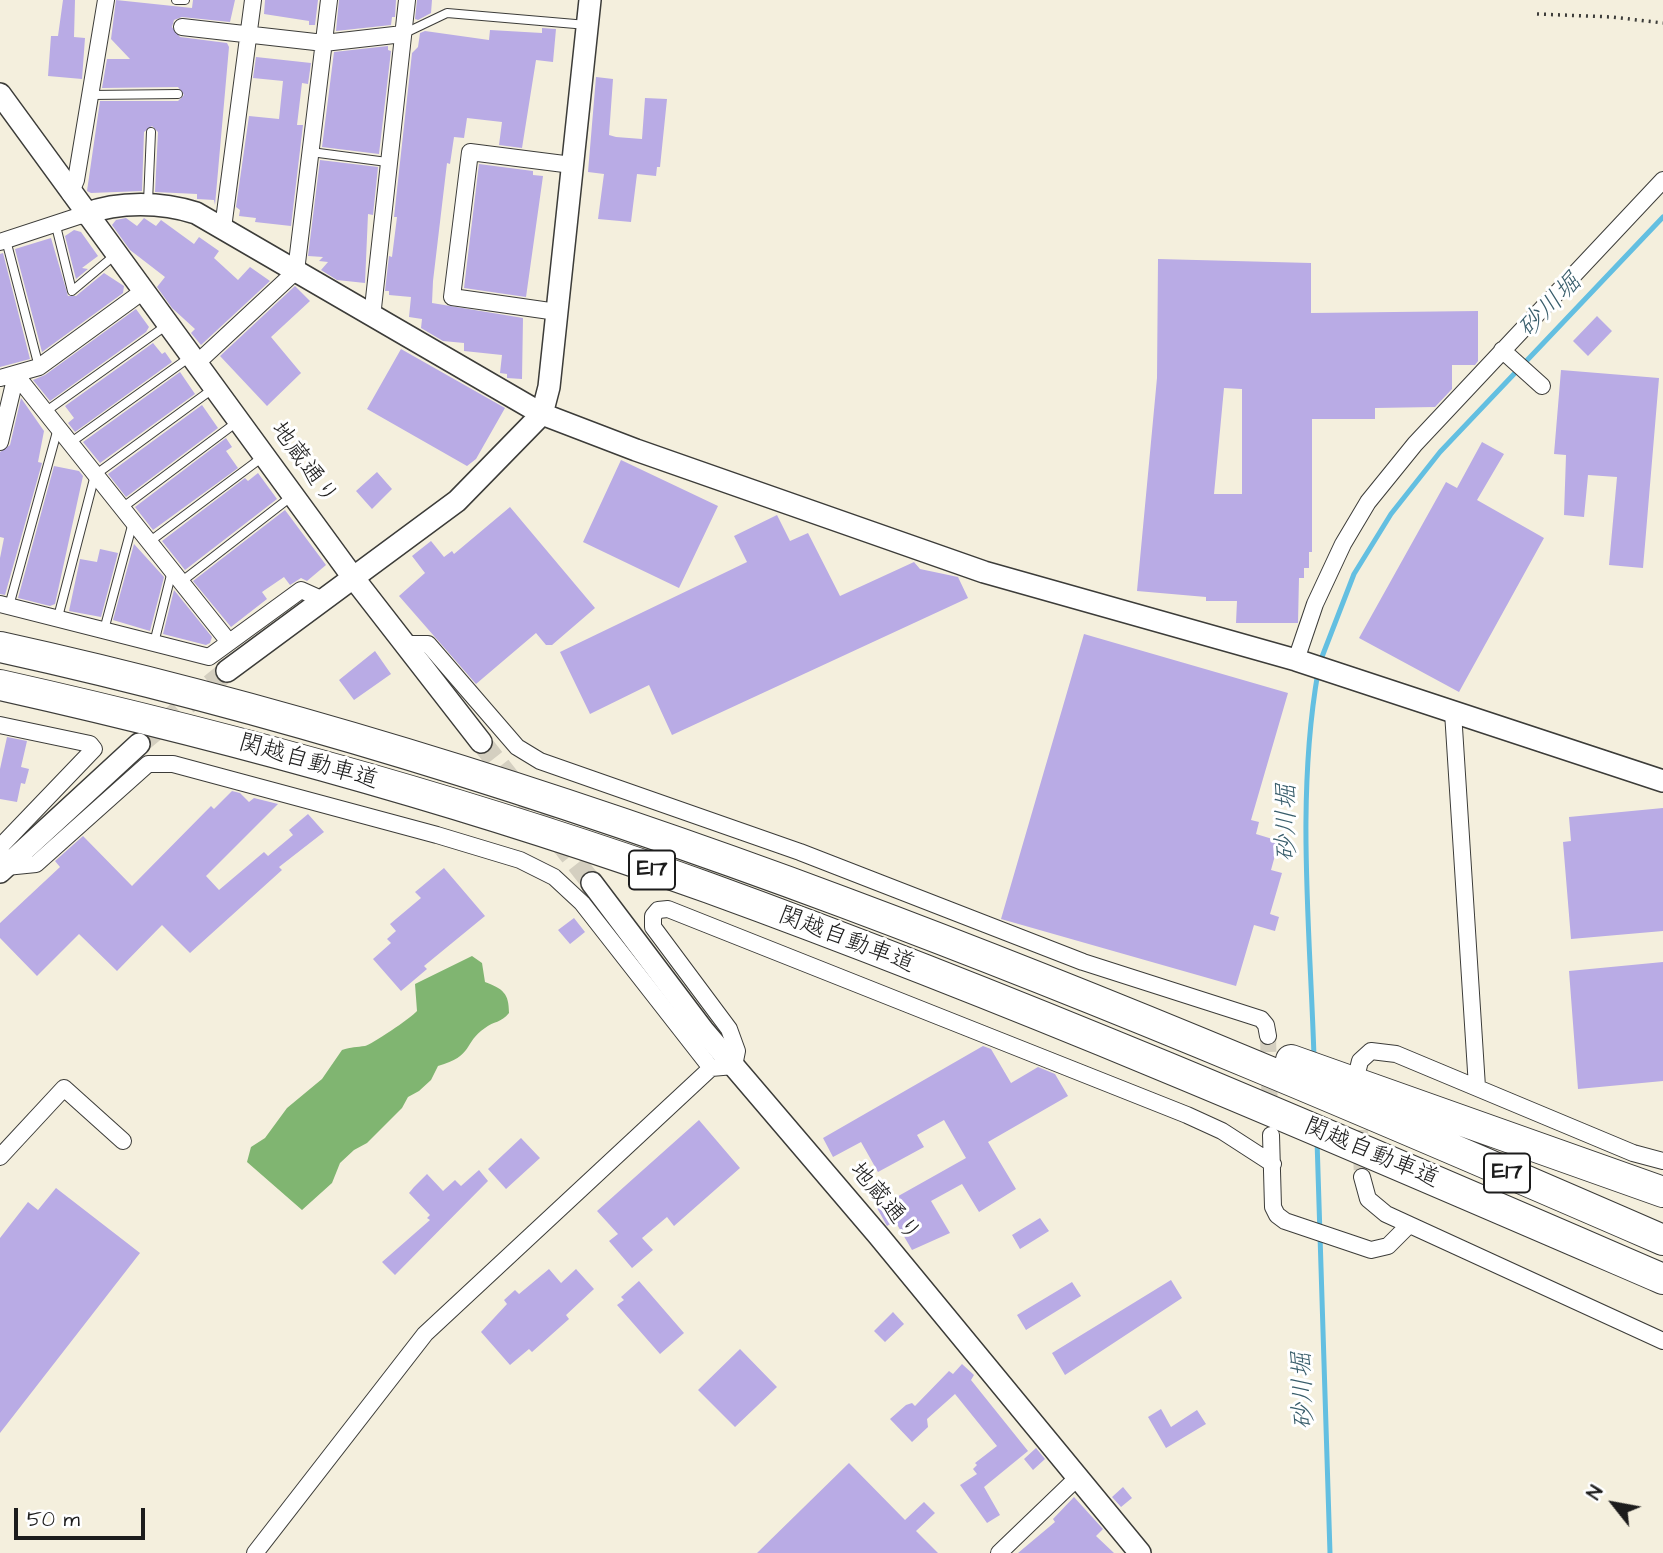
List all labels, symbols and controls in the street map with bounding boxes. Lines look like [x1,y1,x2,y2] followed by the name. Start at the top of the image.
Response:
[1513,268,1589,346] water label: 砂川堀
[263,417,343,511] street label: 地蔵通り
[235,729,381,797] street label: 関越自動車道
[1273,784,1305,862] water label: 砂川堀
[629,850,675,890] road number: E17
[774,902,918,980] street label: 関越自動車道
[1299,1113,1443,1195] street label: 関越自動車道
[1484,1154,1530,1192] road number: E17
[842,1157,926,1249] street label: 地蔵通り
[1288,1351,1322,1431] water label: 砂川堀
[1579,1469,1649,1539] north arrow
[1581,1481,1610,1505] text: N
[18,1494,149,1538] scale bar
[27,1505,80,1534] text: 50 m

